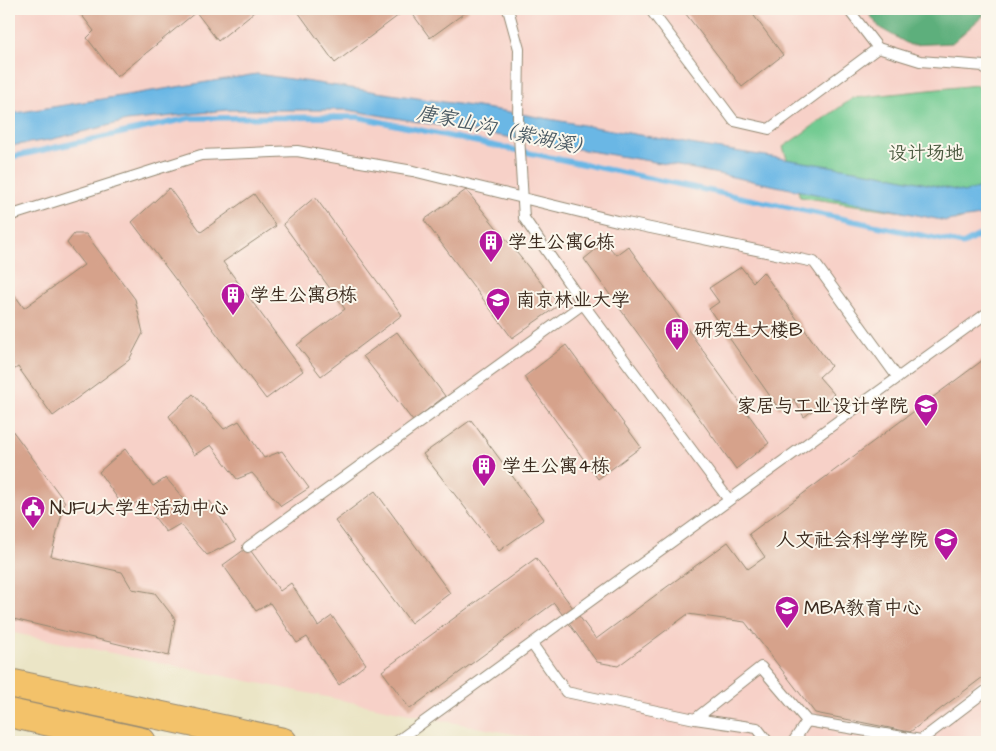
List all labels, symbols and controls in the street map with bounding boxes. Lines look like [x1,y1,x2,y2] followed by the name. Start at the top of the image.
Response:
[414,99,596,163] water label: 唐家山沟（紫湖溪）
[888,140,964,167] park label: 设计场地
[478,229,504,263] building icon: 学生公寓6栋
[508,229,615,256] place label: 学生公寓6栋
[220,282,246,316] building icon: 学生公寓8栋
[250,282,357,309] place label: 学生公寓8栋
[485,287,511,321] school or university icon: 南京林业大学
[516,287,630,314] place label: 南京林业大学
[664,317,690,351] building icon: 研究生大楼B
[694,317,803,344] place label: 研究生大楼B
[737,393,908,420] place label: 家居与工业设计学院
[913,393,939,427] school or university icon: 家居与工业设计学院
[471,453,497,487] building icon: 学生公寓4栋
[502,453,610,480] place label: 学生公寓4栋
[20,495,46,529] public building icon: NJFU大学生活动中心
[50,495,229,522] place label: NJFU大学生活动中心
[776,527,928,554] place label: 人文社会科学学院
[933,527,959,561] school or university icon: 人文社会科学学院
[774,595,800,629] school or university icon: MBA教育中心
[804,595,921,622] place label: MBA教育中心

